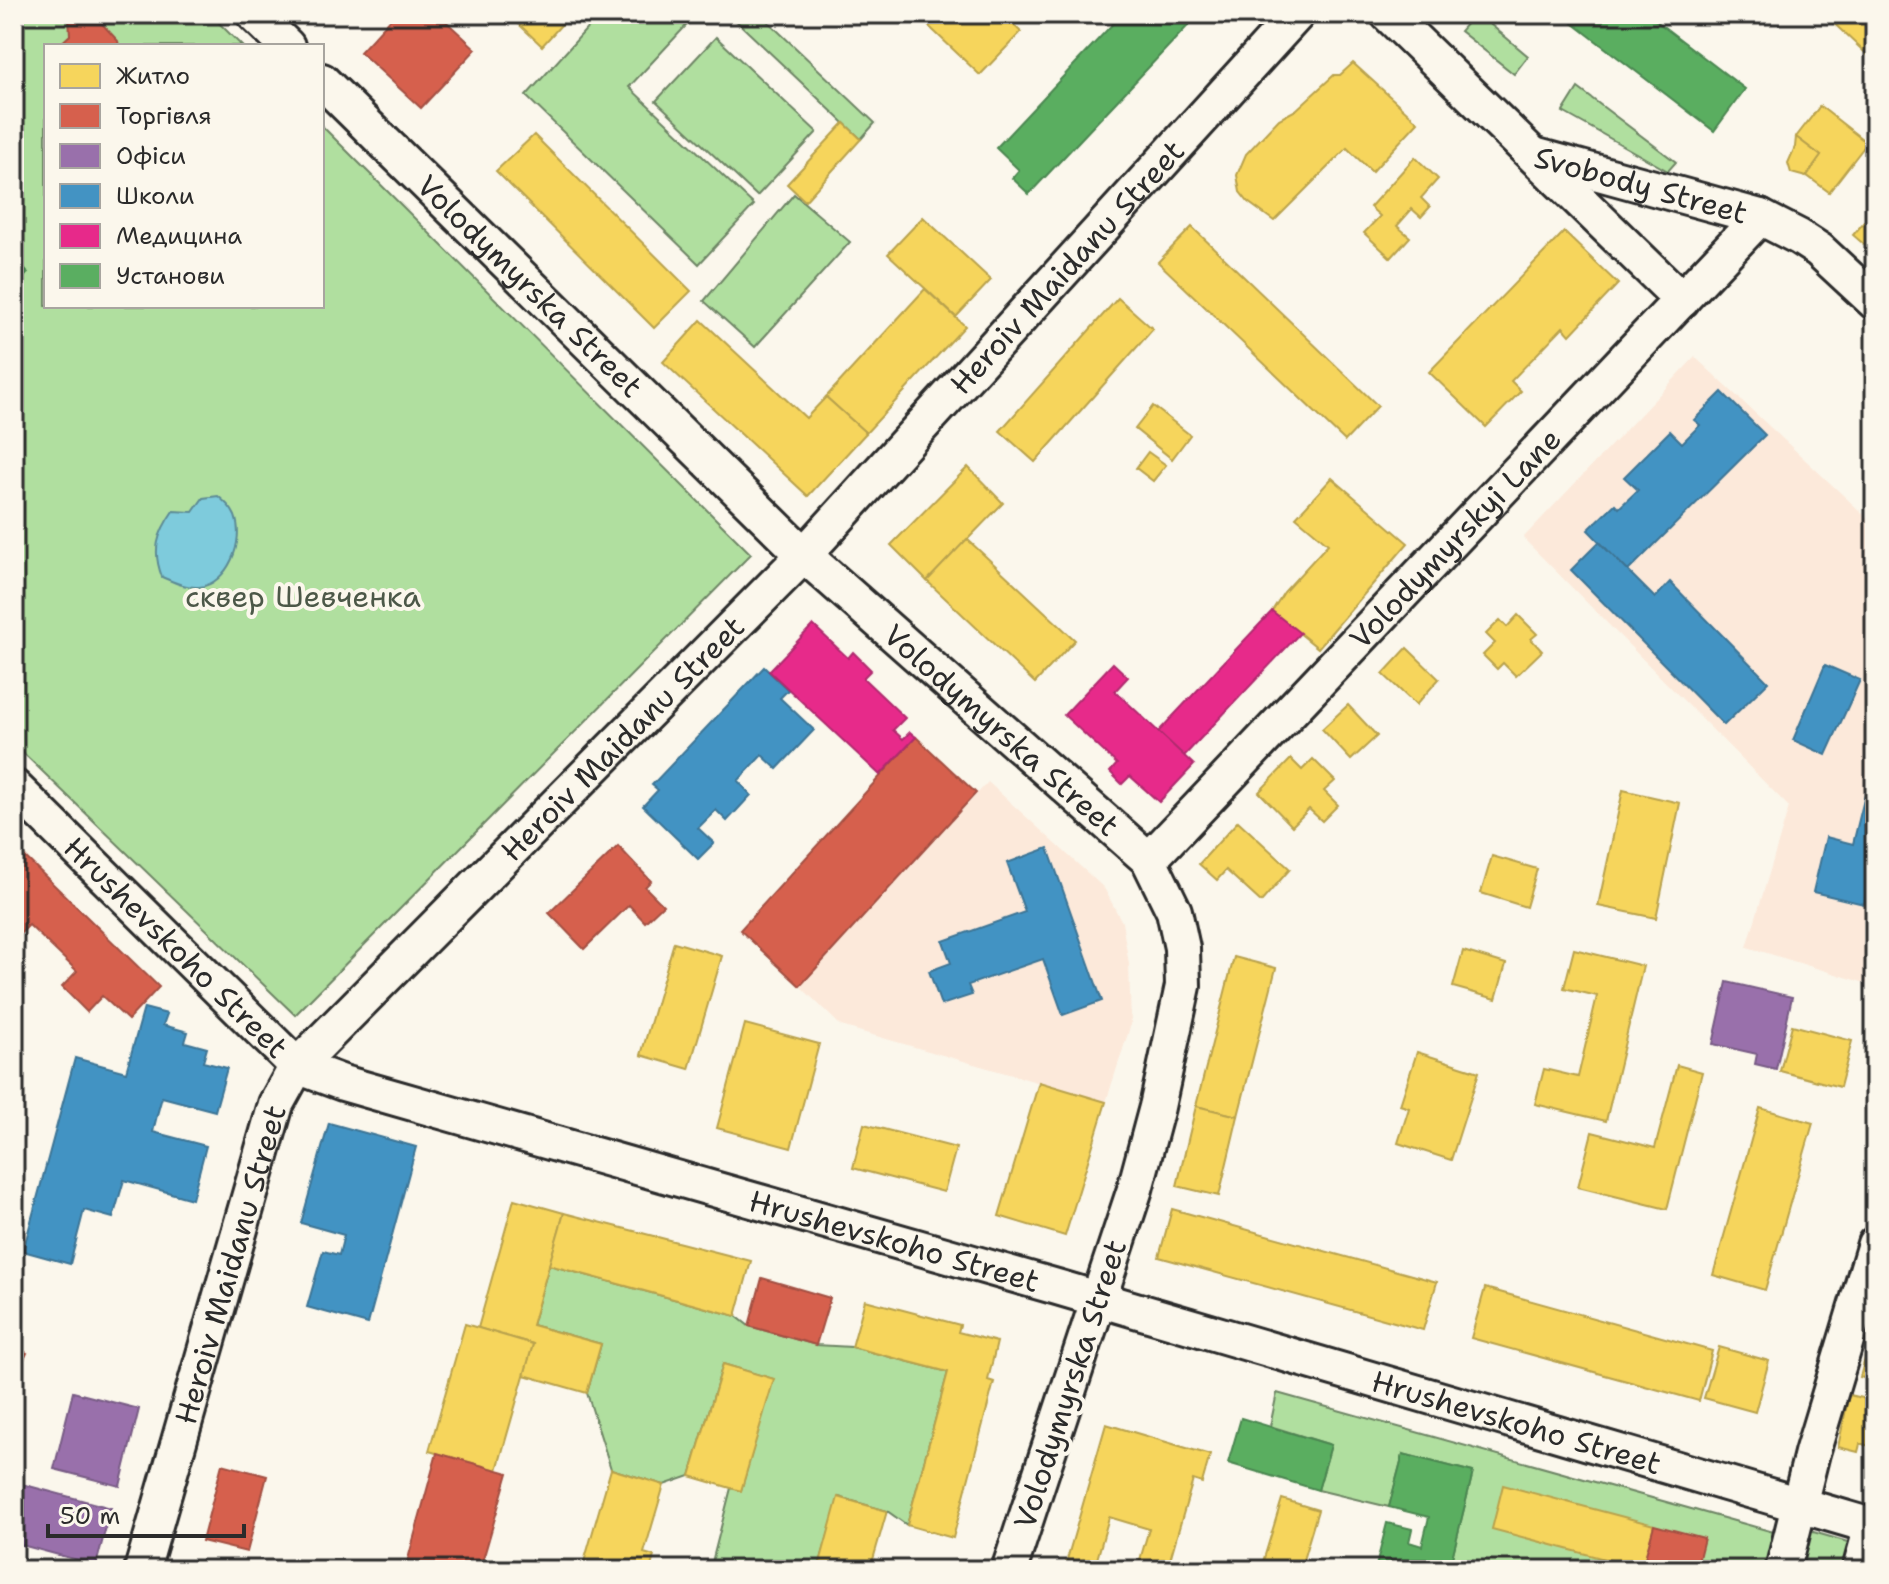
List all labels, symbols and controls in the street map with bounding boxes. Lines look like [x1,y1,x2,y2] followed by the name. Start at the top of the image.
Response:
[44,44,324,308] legend
[116,60,190,92] text: Житло
[116,100,212,132] text: Торгівля
[940,131,1193,403] street label: Heroiv Maidanu Street
[1530,136,1752,233] street label: Svobody Street
[116,140,186,172] text: Офіси
[408,165,652,406] street label: Volodymyrska Street
[116,180,194,212] text: Школи
[116,220,242,252] text: Медицина
[116,260,225,292] text: Установи
[1340,419,1570,658] street label: Volodymyrskyi Lane
[185,576,421,617] park label: сквер Шевченка
[491,607,753,870] street label: Heroiv Maidanu Street
[875,615,1128,845] street label: Volodymyrska Street
[55,827,298,1067] street label: Hrushevskoho Street
[165,1100,295,1429] street label: Heroiv Maidanu Street
[745,1180,1044,1301] street label: Hrushevskoho Street
[1004,1234,1136,1534] street label: Volodymyrska Street
[1367,1360,1666,1484] street label: Hrushevskoho Street
[48,1488,244,1538] scale bar
[60,1500,120,1532] text: 50 m

